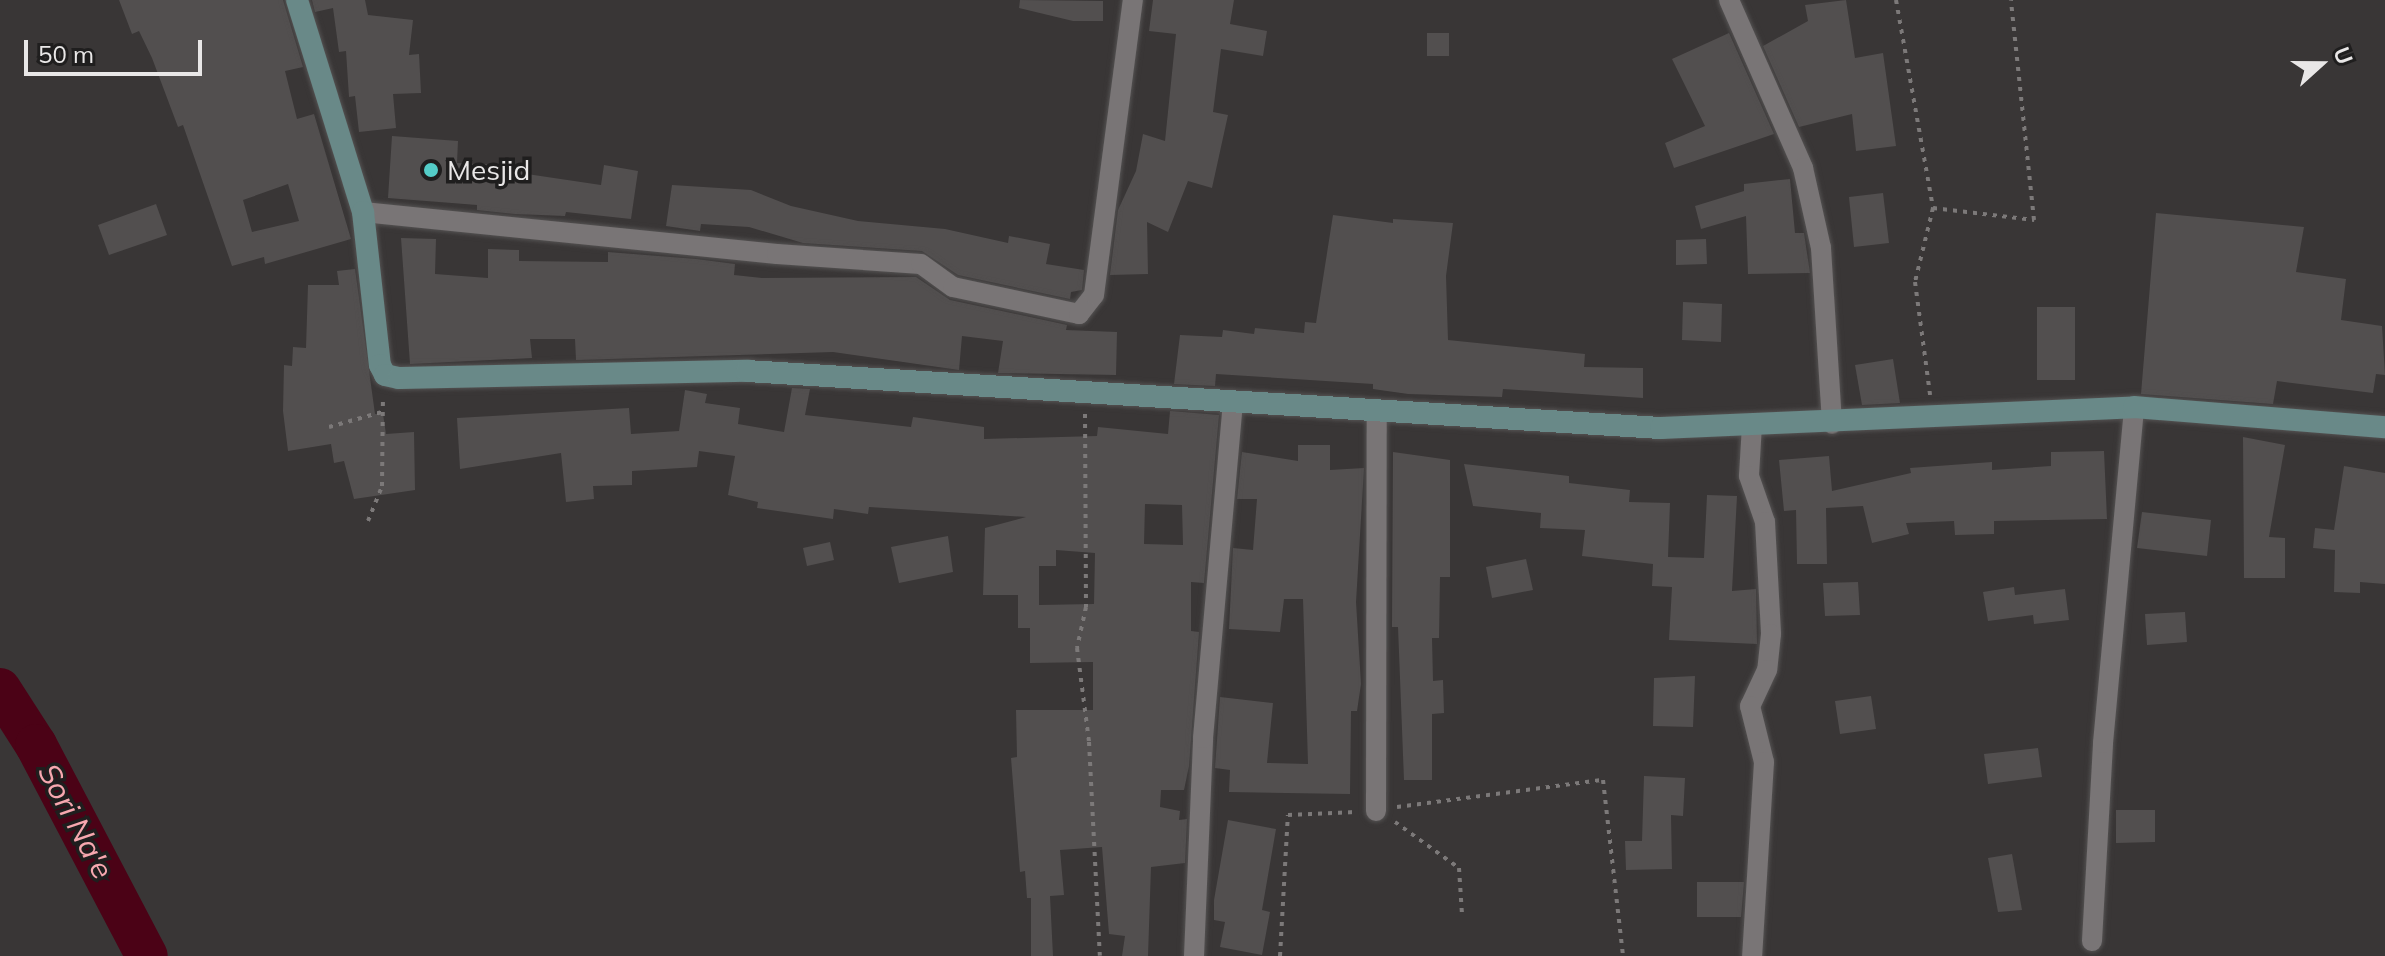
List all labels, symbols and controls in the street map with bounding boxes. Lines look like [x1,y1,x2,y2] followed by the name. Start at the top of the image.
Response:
[28,24,206,74] scale bar
[2281,24,2361,104] north arrow
[38,39,94,69] text: 50 m
[2327,43,2359,68] text: U
[447,153,530,187] place label: Mesjid
[422,161,440,179] marker: Mesjid
[31,757,121,885] water label: Sori Na'e

